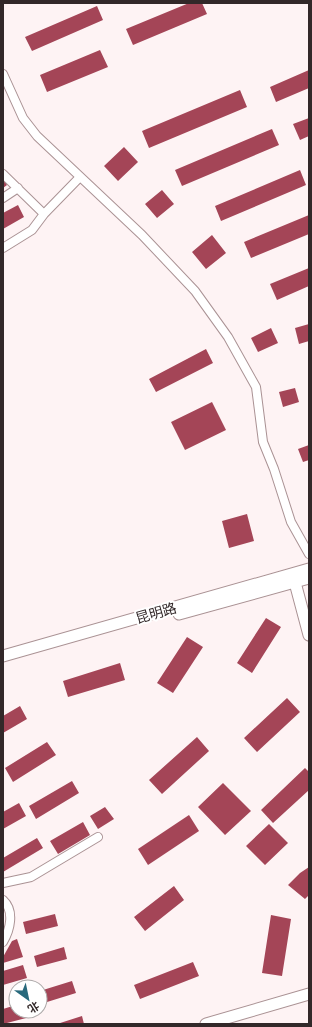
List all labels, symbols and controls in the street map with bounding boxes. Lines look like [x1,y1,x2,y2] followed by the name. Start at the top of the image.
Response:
[133,598,179,627] street label: 昆明路
[8,979,48,1019] north arrow
[25,999,42,1017] text: 北

